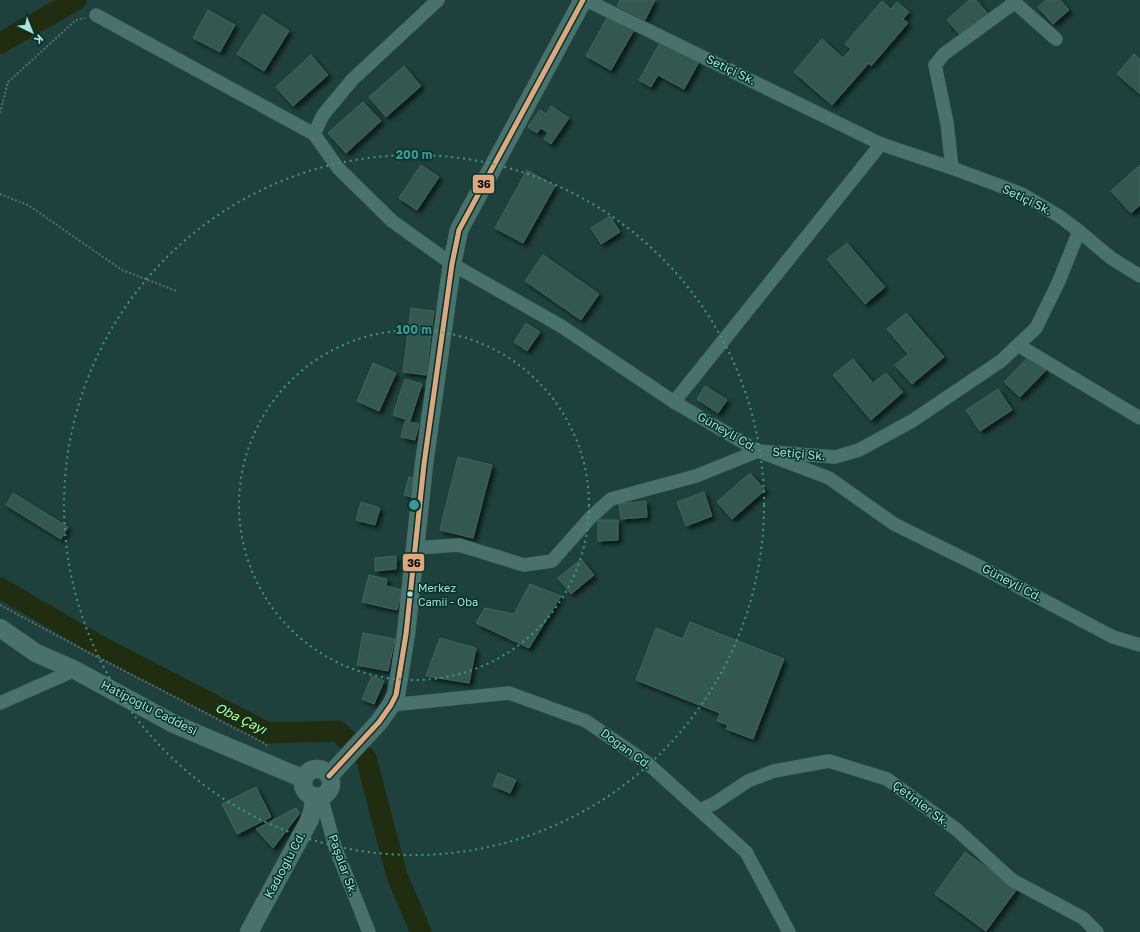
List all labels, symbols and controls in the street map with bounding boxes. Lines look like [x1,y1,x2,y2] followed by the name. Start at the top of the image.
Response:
[12,12,52,52] north arrow
[32,32,47,47] text: K
[704,51,759,88] street label: Setiçi Sk.
[396,147,432,162] text: 200 m
[472,174,495,194] line badge: 36
[477,177,491,190] text: 36
[1000,181,1055,218] street label: Setiçi Sk.
[396,322,432,337] text: 100 m
[695,409,759,454] street label: Güneyli Cd.
[772,444,826,463] street label: Setiçi Sk.
[407,498,421,512] centre of rings
[402,553,425,572] line badge: 36
[407,556,421,569] text: 36
[980,561,1045,605] street label: Güneyli Cd.
[418,581,478,608] place label: Merkez Camii - Oba
[405,589,415,599] marker: Merkez Camii - Oba
[99,677,200,738] street label: Hatipoğlu Caddesi
[213,699,271,738] water label: Oba Çayı
[598,725,655,772] street label: Doğan Cd.
[890,777,953,830] street label: Çetinler Sk.
[261,829,308,901] street label: Kadıoğlu Cd.
[325,832,361,898] street label: Paşalar Sk.

